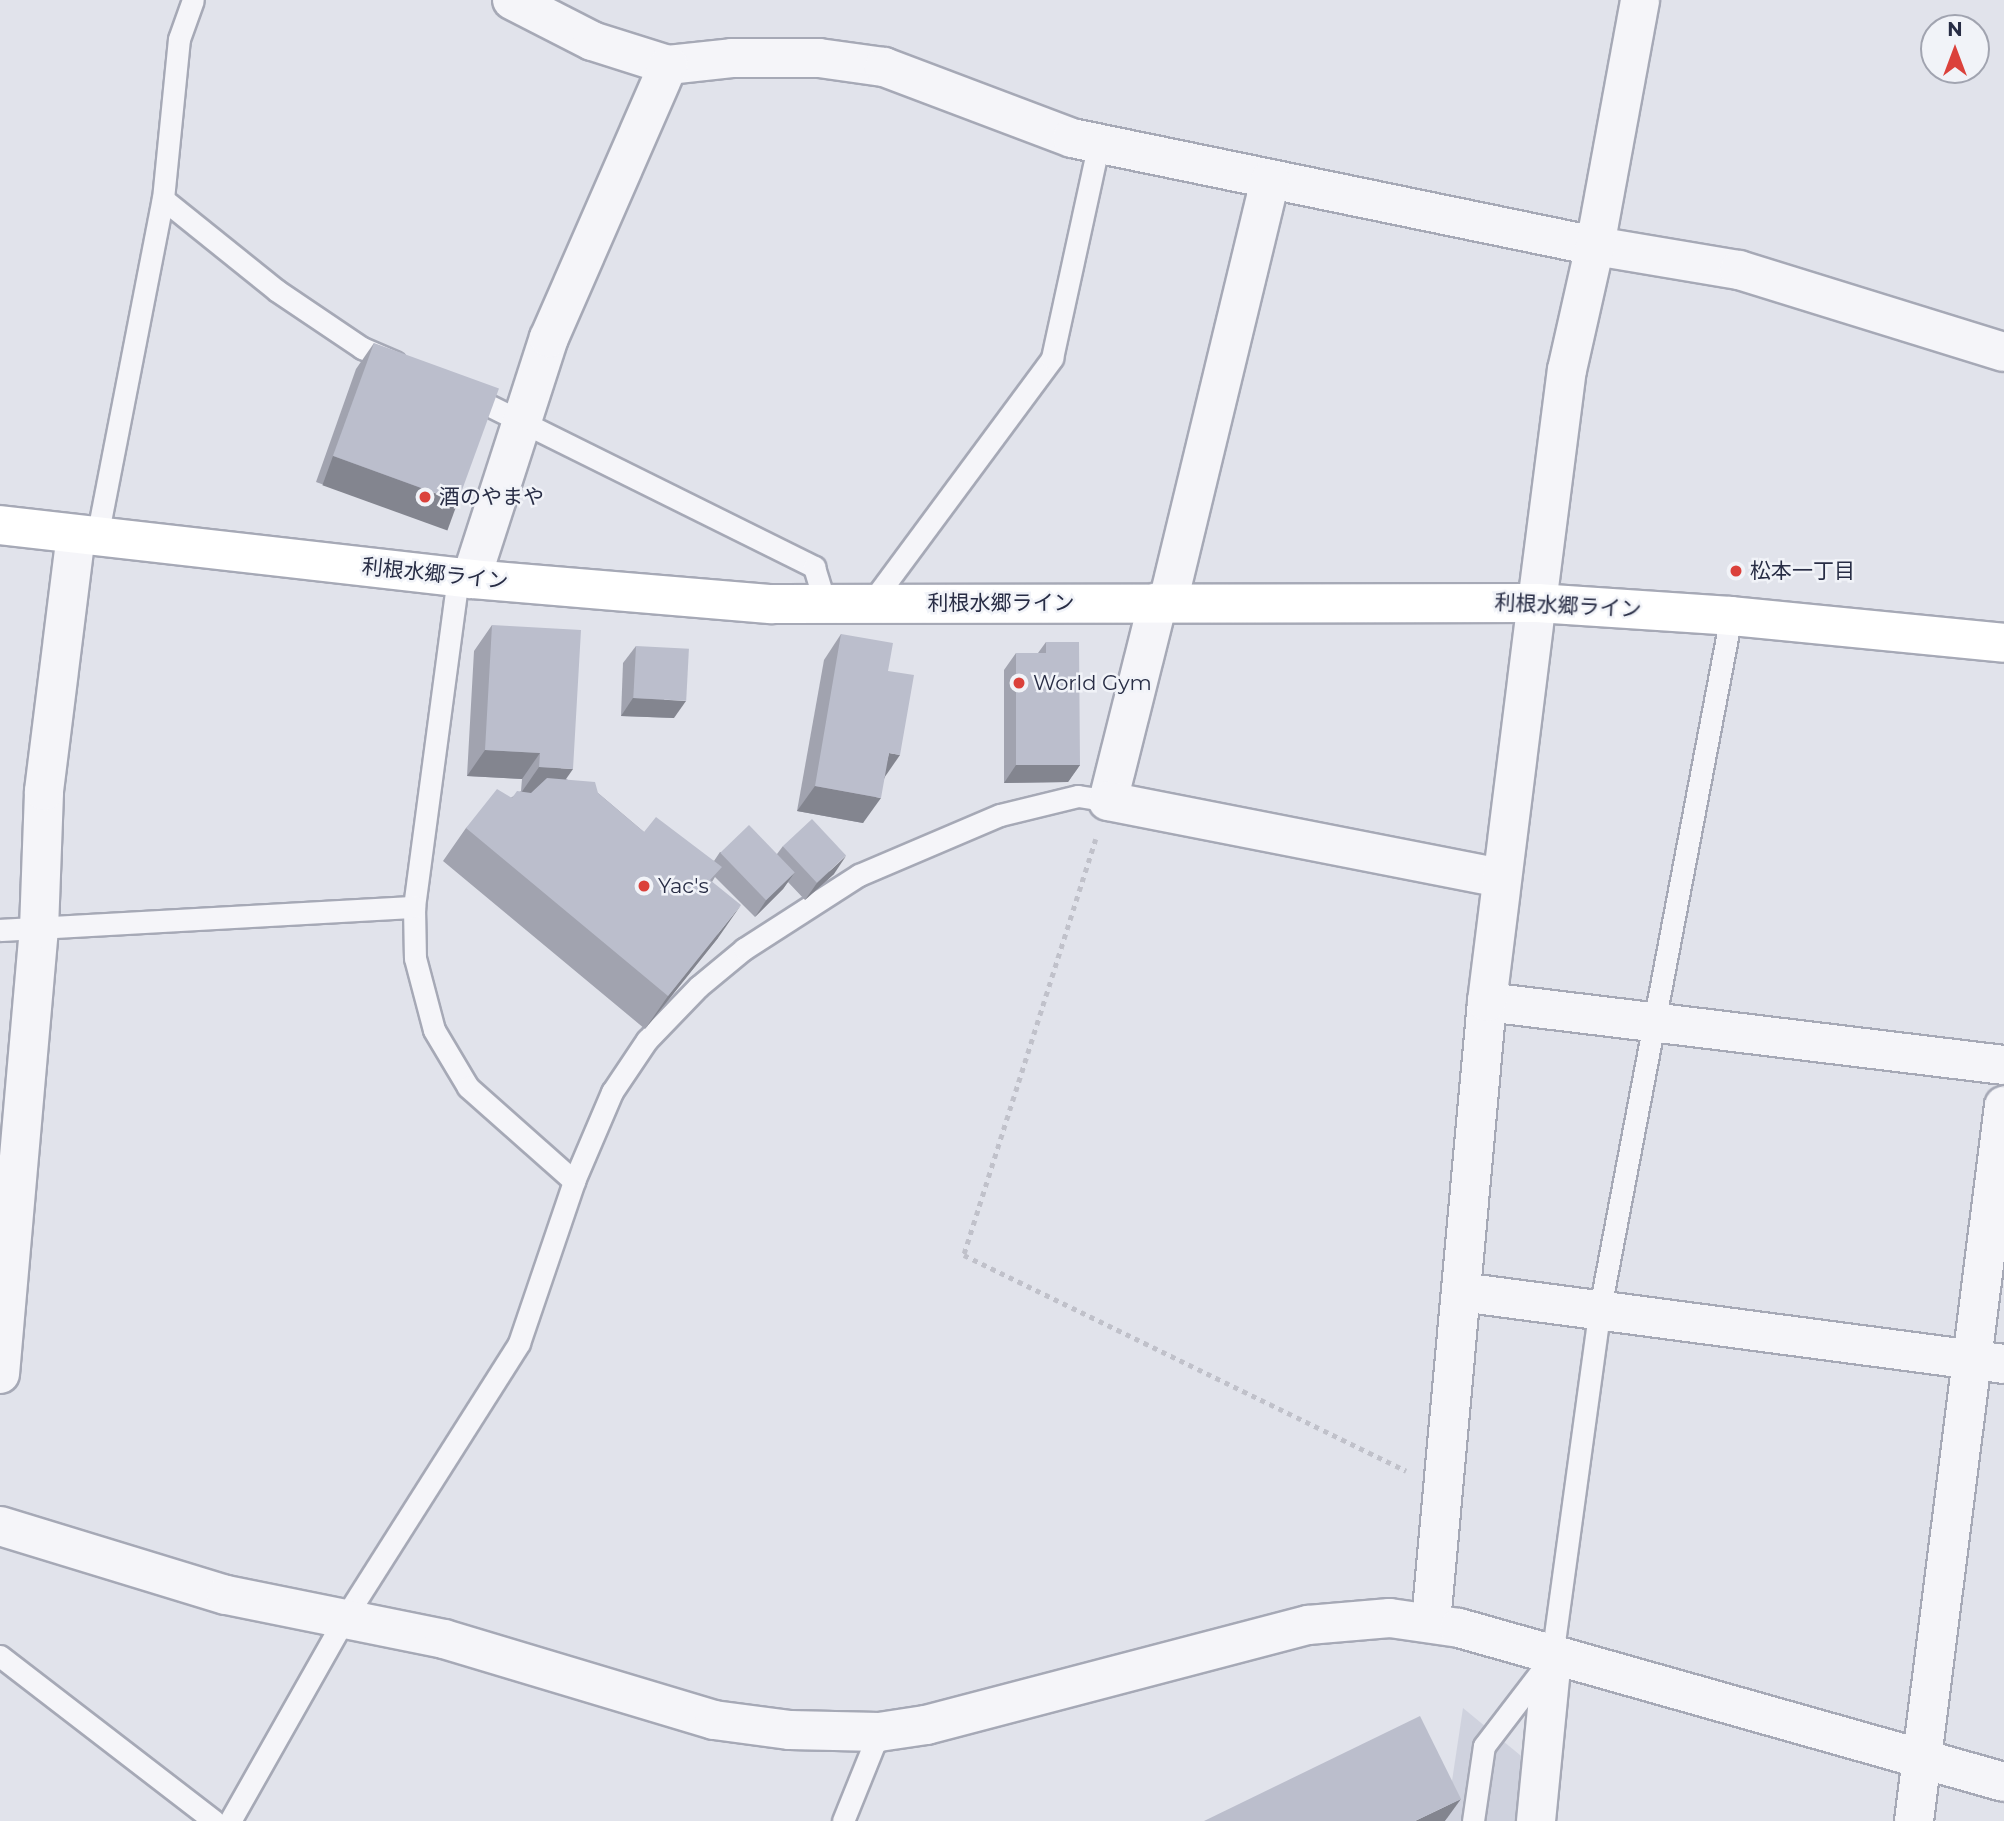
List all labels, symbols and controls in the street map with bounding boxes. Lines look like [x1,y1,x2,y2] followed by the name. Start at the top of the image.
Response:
[1920,14,1990,84] north arrow
[1947,18,1963,41] text: N
[439,484,544,510] place label: 酒のやまや
[417,489,433,505] marker: 酒のやまや
[361,554,509,594] street label: 利根水郷ライン
[1750,558,1855,584] place label: 松本一丁目
[1728,563,1744,579] marker: 松本一丁目
[928,590,1074,616] street label: 利根水郷ライン
[1494,590,1642,622] street label: 利根水郷ライン
[1033,670,1152,696] place label: World Gym
[1011,675,1027,691] marker: World Gym
[658,873,709,899] place label: Yac's
[636,878,652,894] marker: Yac's

